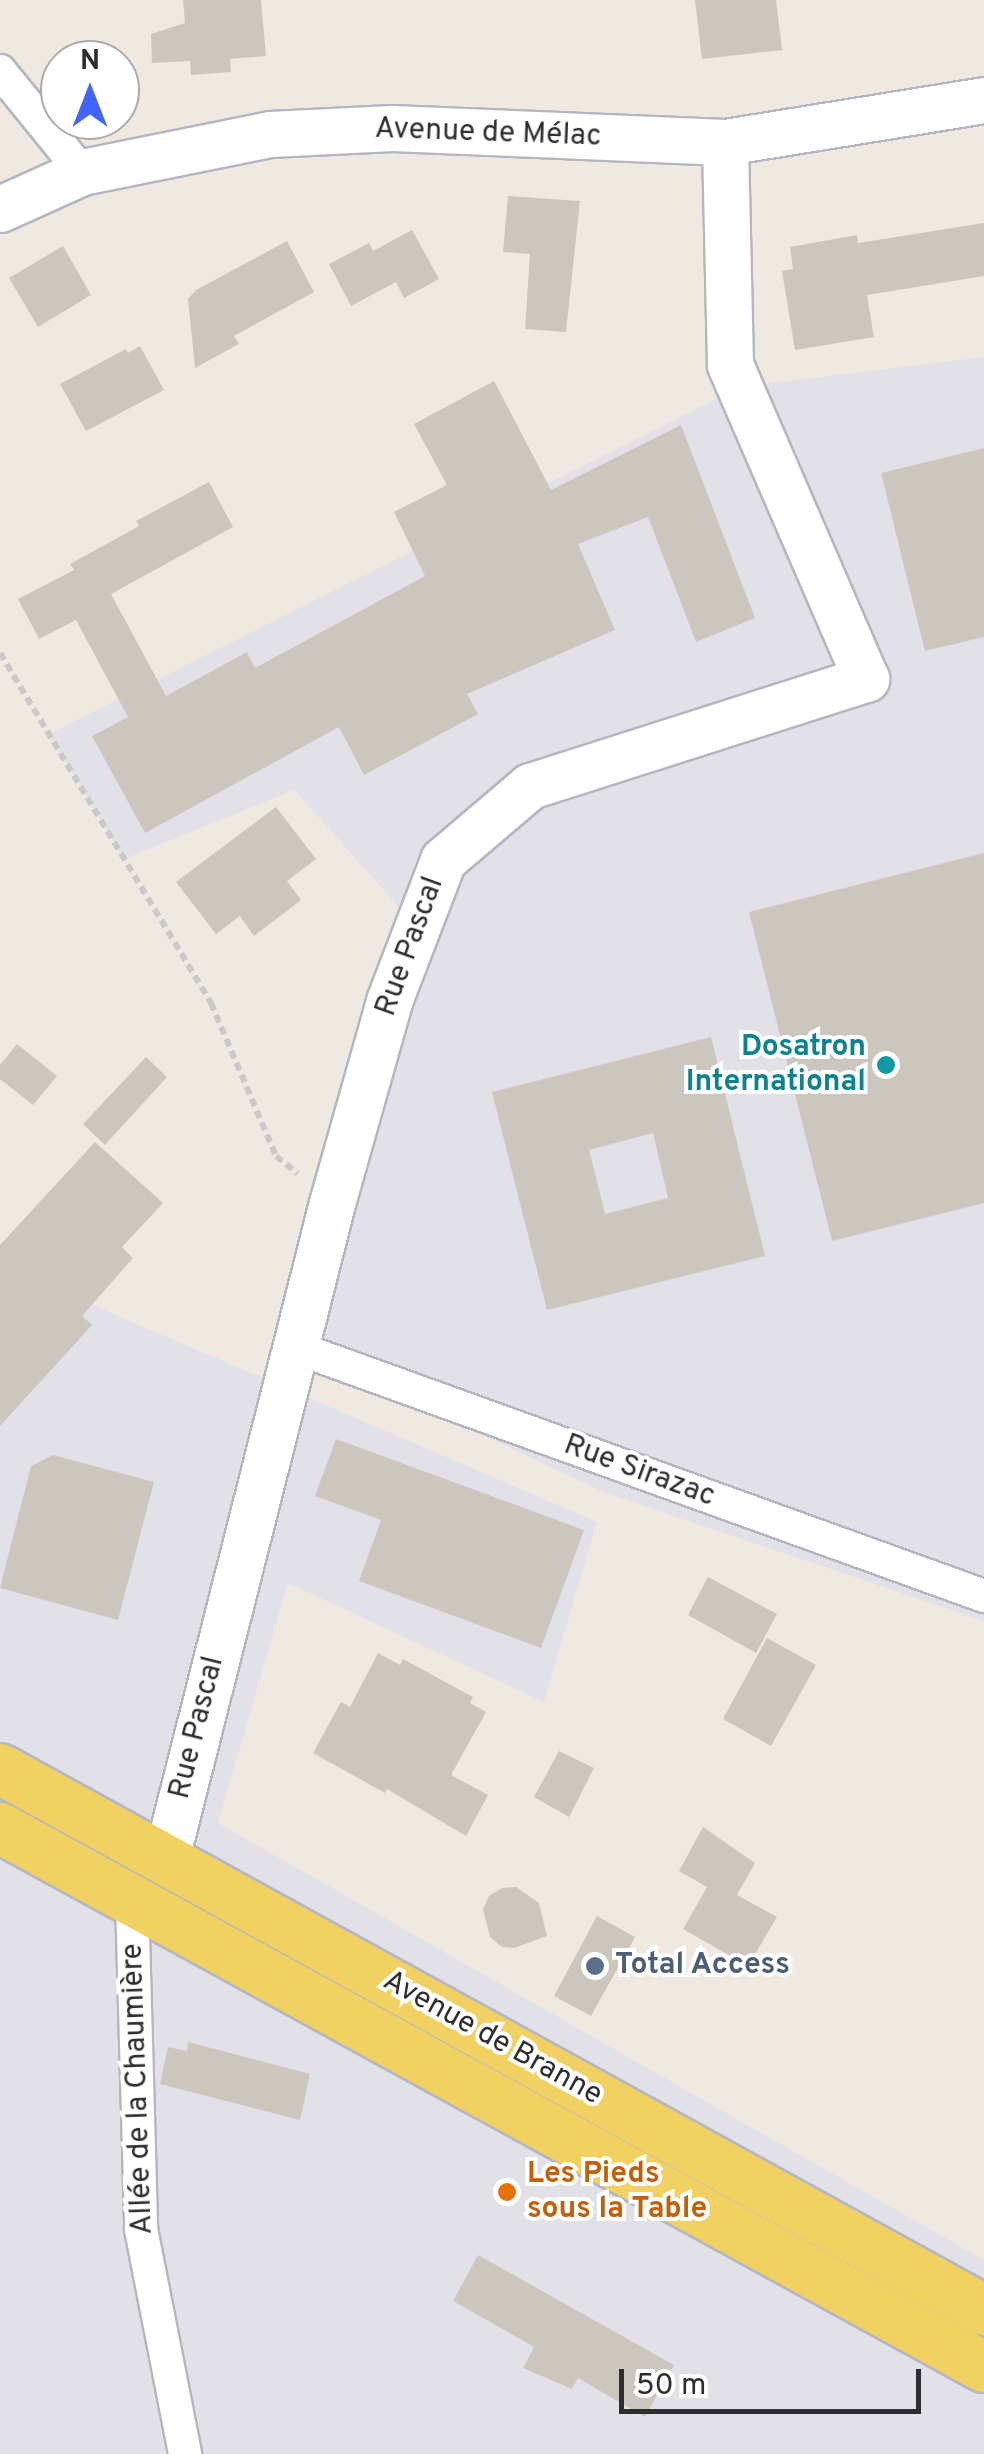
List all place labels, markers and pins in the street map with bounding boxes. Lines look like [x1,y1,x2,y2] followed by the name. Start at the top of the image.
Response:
[686,1030,866,1100] place label: Dosatron International
[875,1054,897,1076] marker: Dosatron International
[615,1948,791,1984] place label: Total Access
[584,1955,606,1977] marker: Total Access
[527,2157,707,2228] place label: Les Pieds sous la Table
[496,2181,518,2203] marker: Les Pieds sous la Table

